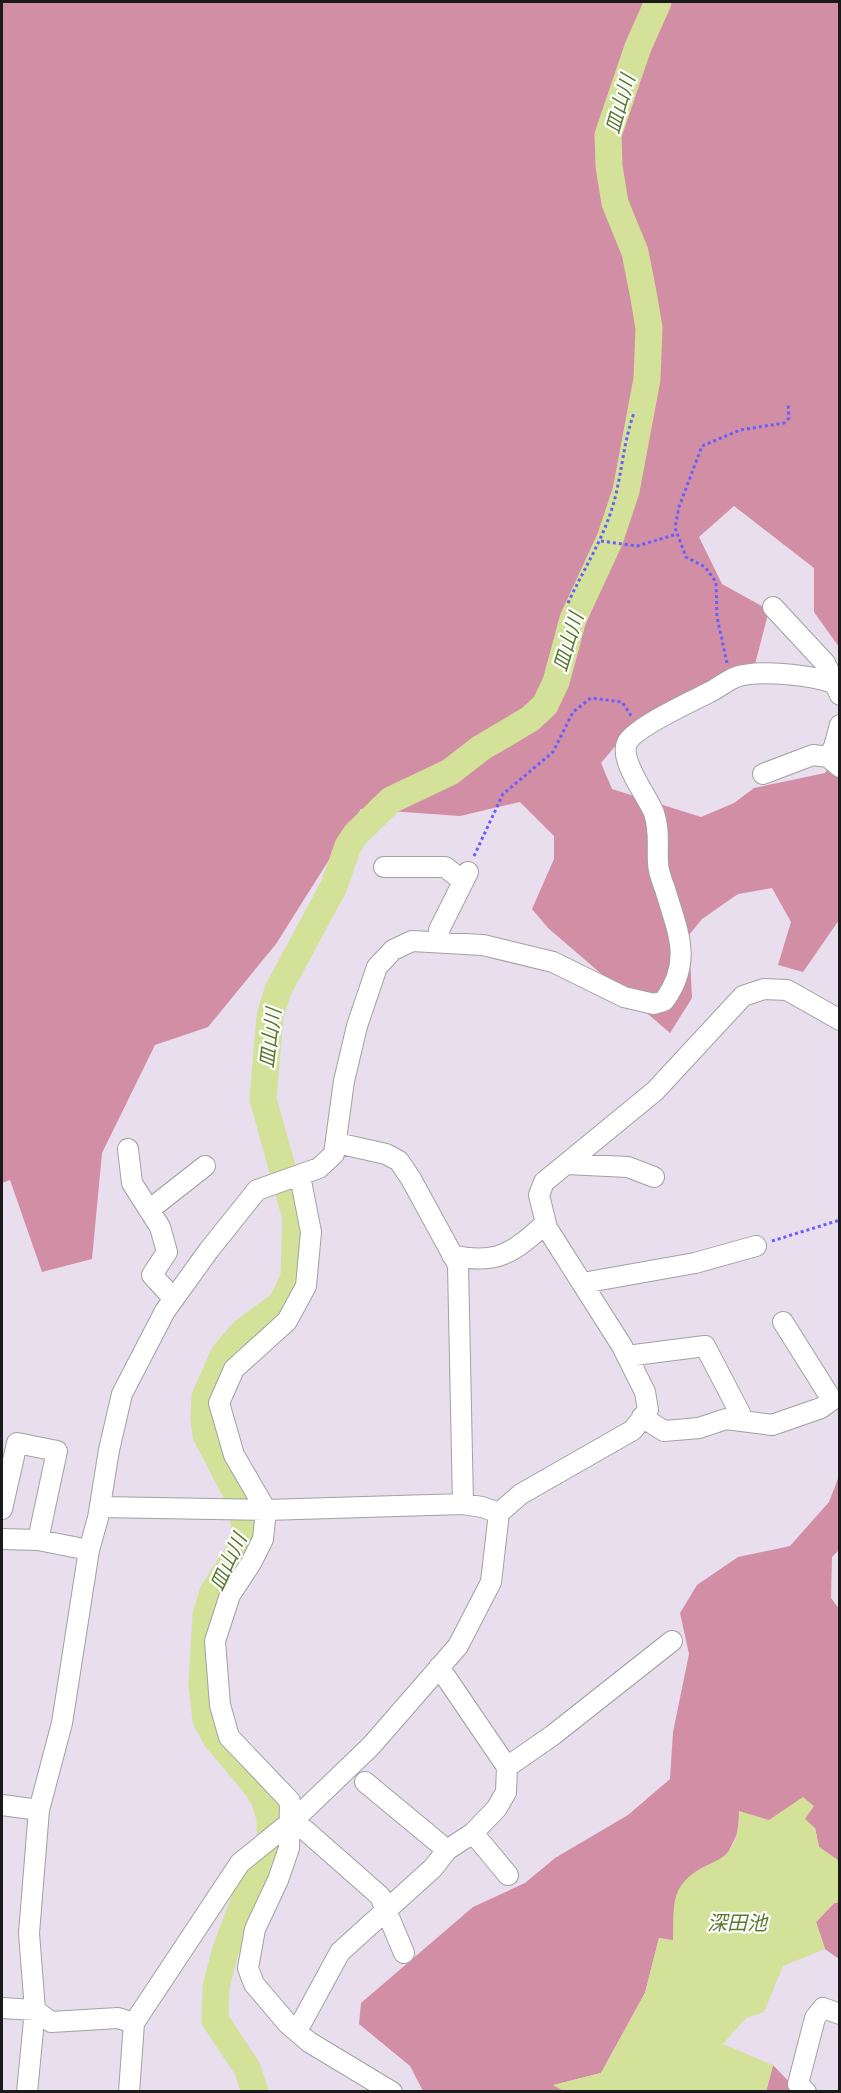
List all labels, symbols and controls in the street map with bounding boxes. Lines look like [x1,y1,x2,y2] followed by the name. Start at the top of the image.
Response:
[600,70,640,136] water label: 皿山川
[548,608,589,674] water label: 皿山川
[254,1005,286,1069] water label: 皿山川
[204,1528,252,1594] water label: 皿山川
[707,1911,769,1935] water label: 深田池

